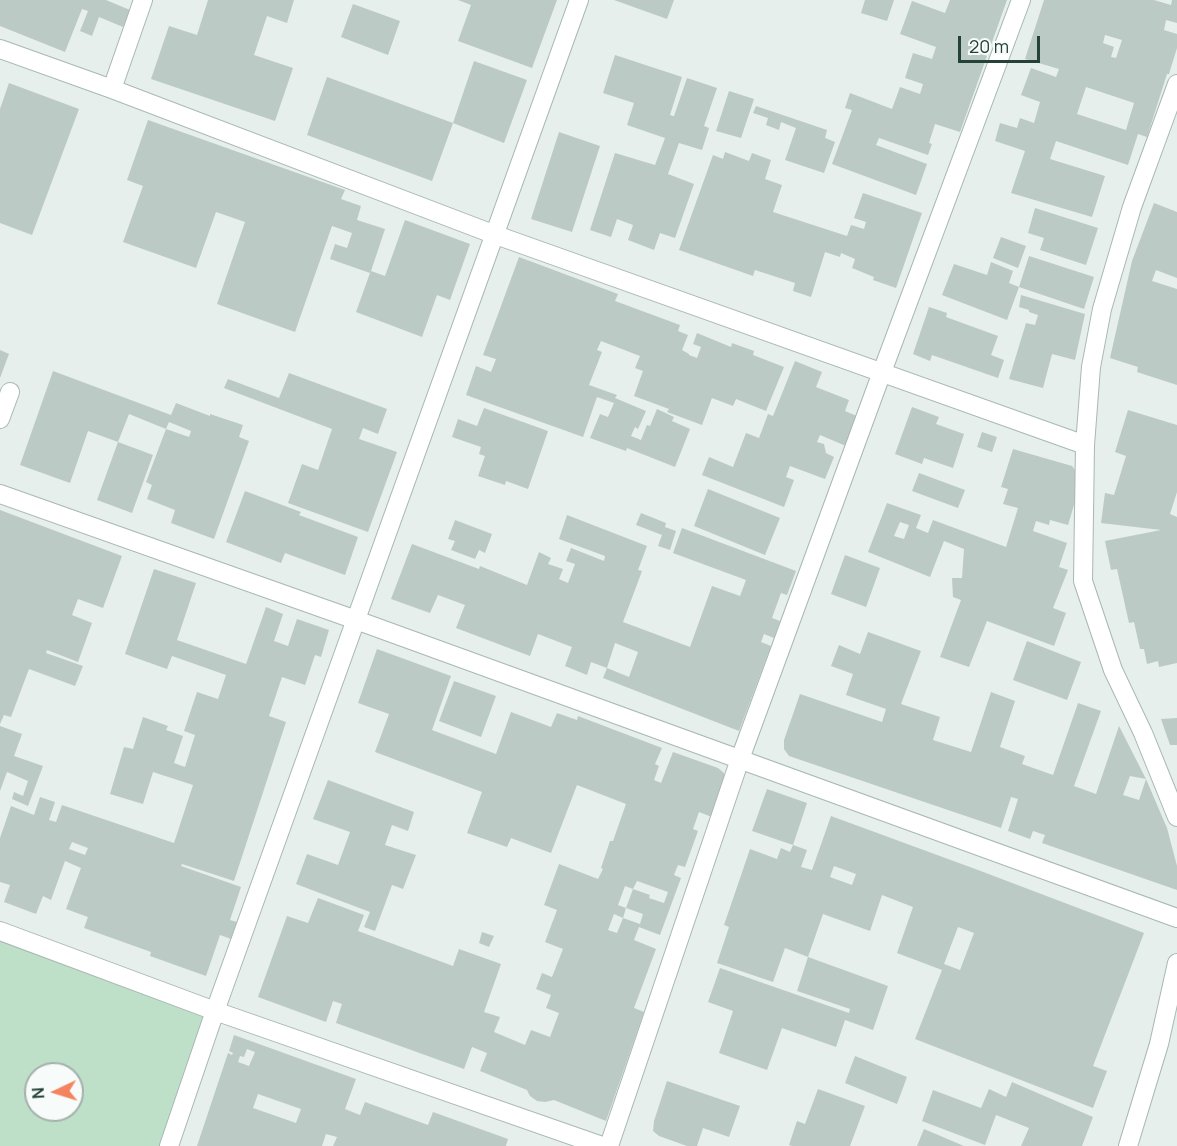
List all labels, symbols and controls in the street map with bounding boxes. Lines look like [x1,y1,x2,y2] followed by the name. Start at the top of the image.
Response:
[961,24,1044,62] scale bar
[969,34,1009,58] text: 20 m
[24,1062,84,1122] north arrow
[27,1087,49,1100] text: N

